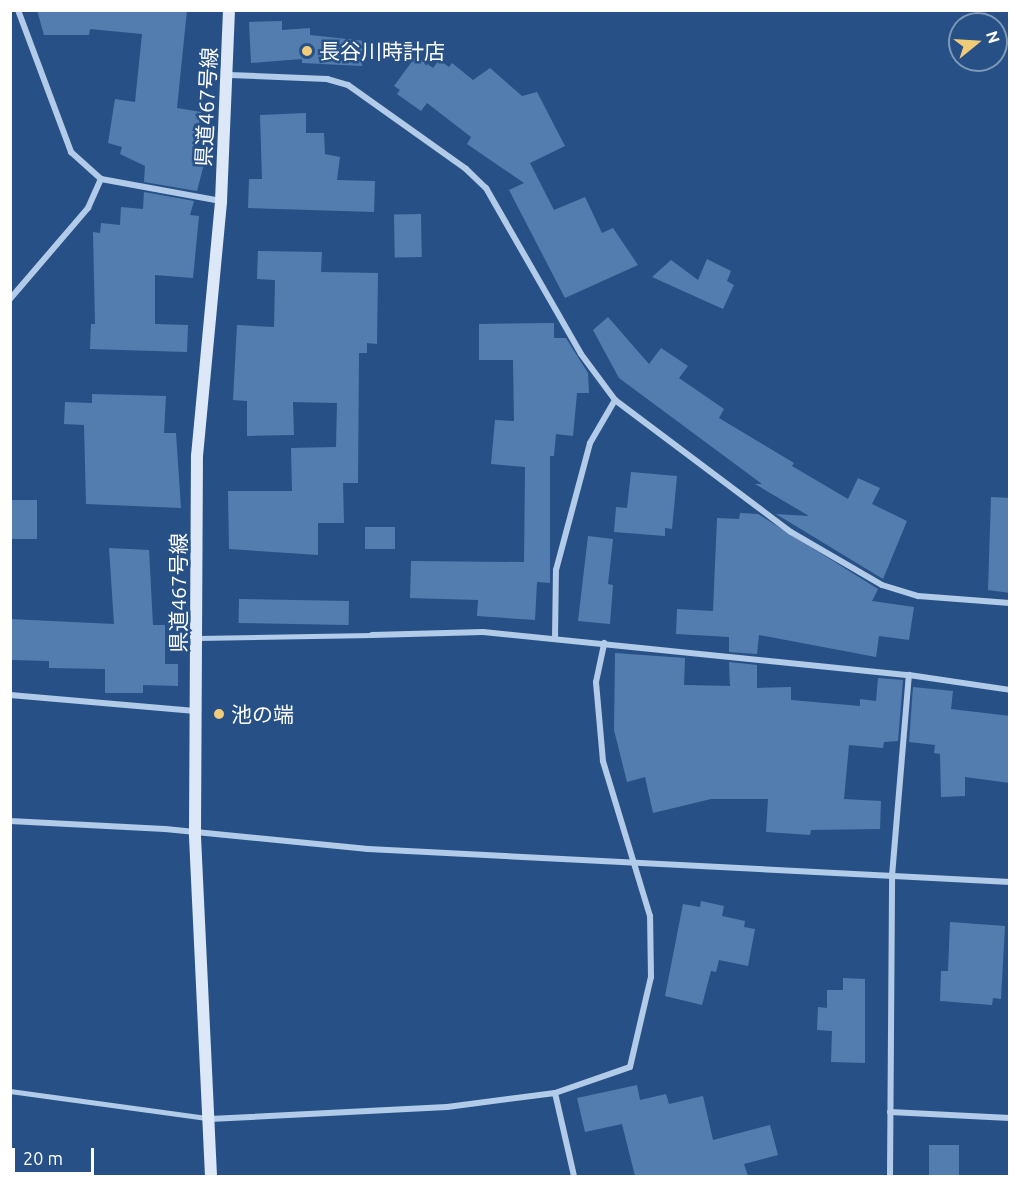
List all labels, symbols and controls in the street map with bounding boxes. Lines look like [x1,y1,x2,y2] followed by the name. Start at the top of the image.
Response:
[948,12,1008,72] north arrow
[983,29,1004,46] text: N
[319,38,445,64] place label: 長谷川時計店
[300,44,314,58] marker: 長谷川時計店
[190,47,222,167] street label: 県道467号線
[165,533,191,653] street label: 県道467号線
[231,701,294,727] place label: 池の端
[212,707,226,721] marker: 池の端
[15,1136,98,1174] scale bar
[23,1148,63,1168] text: 20 m

